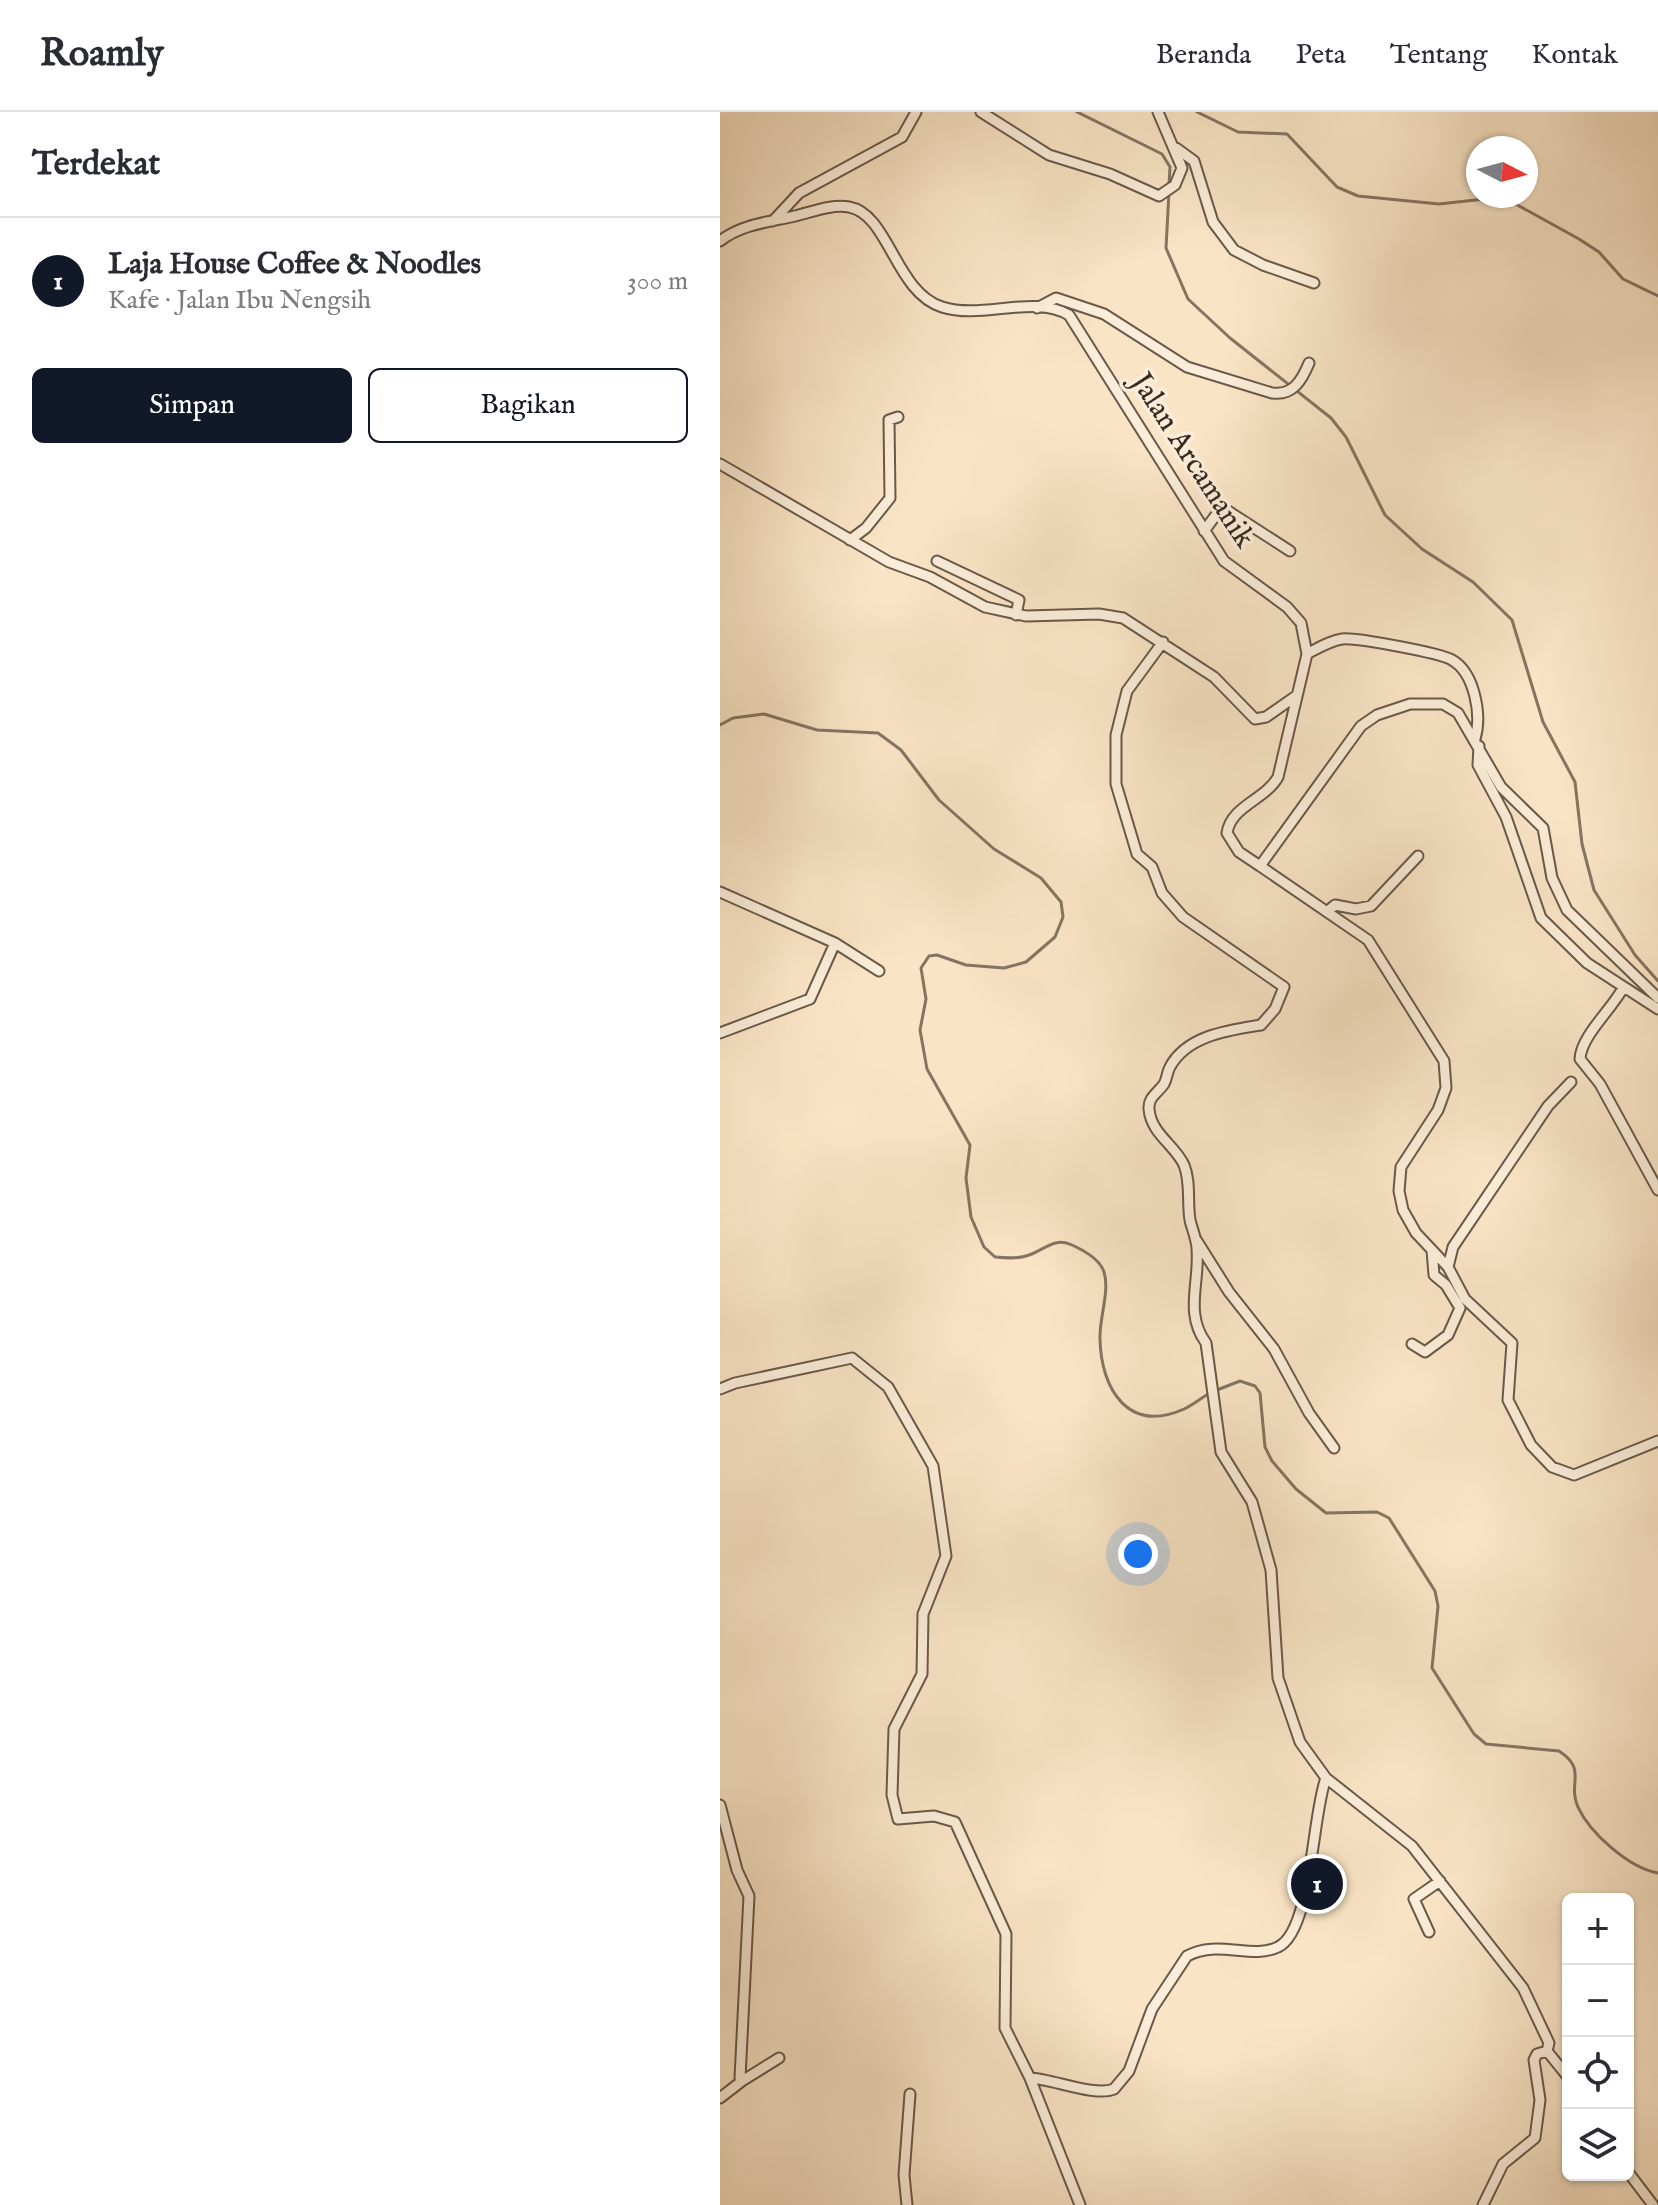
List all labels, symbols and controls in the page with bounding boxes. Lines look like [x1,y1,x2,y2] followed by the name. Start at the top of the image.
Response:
[40,31,164,79] text: Roamly
[1156,38,1251,73] text: Beranda
[1295,38,1346,73] text: Peta
[1390,38,1487,73] text: Tentang
[1531,38,1618,73] text: Kontak
[1466,136,1538,208] north arrow
[32,143,160,186] text: Terdekat
[108,246,481,284] text: Laja House Coffee & Noodles
[53,265,63,298] text: 1
[627,265,688,298] text: 300 m
[108,284,371,317] text: Kafe · Jalan Ibu Nengsih
[1120,364,1263,557] street label: Jalan Arcamanik
[32,368,352,443] button: Simpan
[368,368,688,443] button: Bagikan
[1118,1534,1158,1574] your location
[1291,1854,1343,1914] pin: 1
[1562,1893,1634,2181] map controls
[1562,1893,1634,1965] button: +
[1562,1965,1634,2037] button: −
[1562,2037,1634,2109] button: locate
[1562,2109,1634,2181] button: layers

